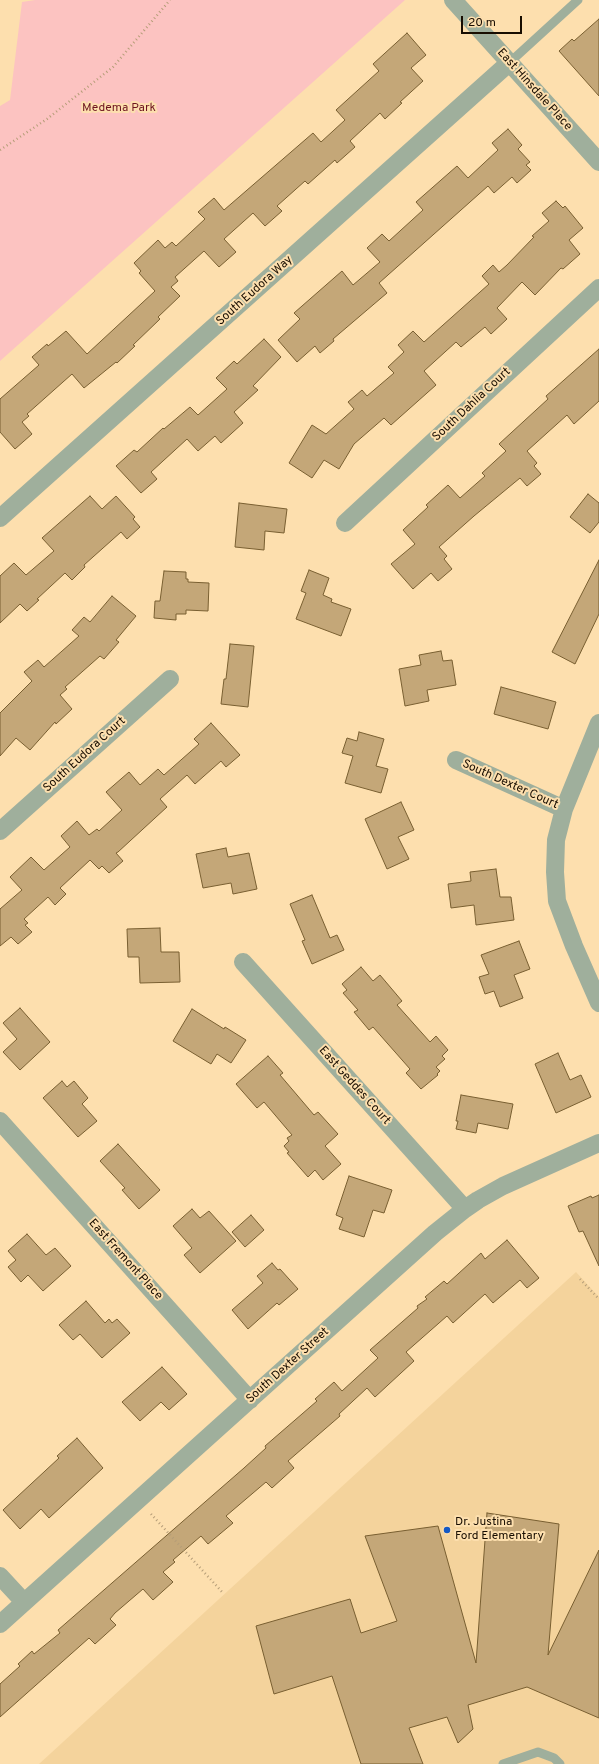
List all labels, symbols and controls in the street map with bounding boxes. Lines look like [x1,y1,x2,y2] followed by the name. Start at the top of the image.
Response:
[463,8,524,34] scale bar
[468,15,496,31] text: 20 m
[493,46,575,134] street label: East Hinsdale Place
[82,102,156,116] park label: Medema Park
[214,253,296,329] street label: South Eudora Way
[430,365,514,445] street label: South Dahlia Court
[41,714,129,796] street label: South Eudora Court
[460,757,560,813] street label: South Dexter Court
[315,1044,393,1128] street label: East Geddes Court
[85,1217,165,1303] street label: East Fremont Place
[244,1325,332,1407] street label: South Dexter Street
[455,1516,544,1544] place label: Dr. Justina Ford Elementary
[442,1525,452,1535] marker: Dr. Justina Ford Elementary

